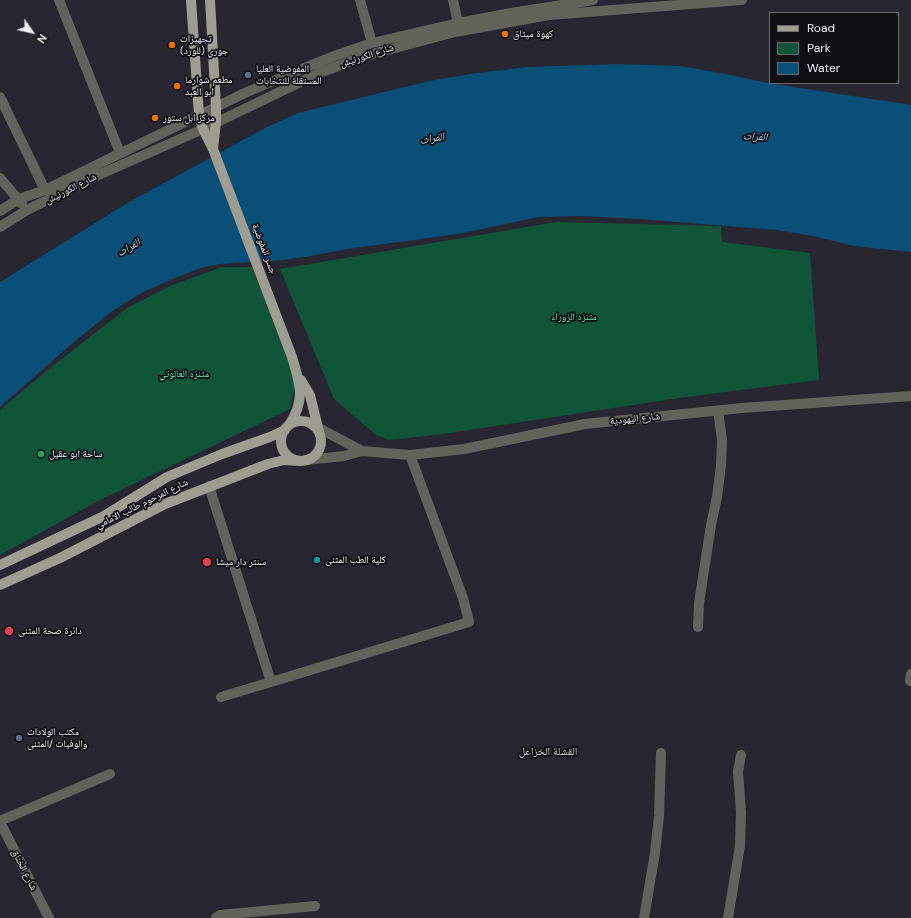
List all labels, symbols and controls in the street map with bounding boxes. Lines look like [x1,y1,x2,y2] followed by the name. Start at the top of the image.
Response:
[12,12,52,52] north arrow
[769,12,899,84] legend
[807,20,835,36] text: Road
[513,28,553,40] place label: كهوة ميثاق
[500,29,510,39] marker: كهوة ميثاق
[34,31,50,46] text: N
[180,33,228,56] place label: تجهيزات جوري (للورد)
[167,40,177,50] marker: تجهيزات جوري (للورد)
[807,40,831,56] text: Park
[339,42,395,70] street label: شارع الكورنيش
[807,60,840,76] text: Water
[256,63,322,86] place label: المفوضية العليا المستقلة للنتخابات
[243,70,253,80] marker: المفوضية العليا المستقلة للنتخابات
[185,74,233,98] place label: مطعم شوارما ابو العبد
[172,81,182,91] marker: مطعم شوارما ابو العبد
[163,112,215,124] place label: مركز ابل ستور
[150,113,160,123] marker: مركز ابل ستور
[419,130,445,148] water label: الفرات
[742,130,768,144] water label: الفرات
[43,171,99,207] street label: شارع الكورنيش
[249,222,279,276] street label: جسر المفوضية
[115,236,143,260] water label: الفرات
[551,311,597,323] park label: متنزه الزوراء
[159,368,209,380] park label: متنزه العالوتي
[609,410,661,428] street label: شارع اليهودية
[49,448,103,460] place label: ساحة ابو عقيل
[36,449,46,459] marker: ساحة ابو عقيل
[94,476,190,532] street label: شارع المرحوم طالب الامامي
[325,554,386,566] place label: كلية الطب المثنى
[312,555,322,565] marker: كلية الطب المثنى
[201,556,213,568] marker: سنتر دار ميشا
[216,556,266,568] place label: سنتر دار ميشا
[3,625,15,637] marker: دائرة صحة المثنى
[18,625,82,637] place label: دائرة صحة المثنى
[27,726,88,750] place label: مكتب الولادات والوفيات /المثنى
[14,733,24,743] marker: مكتب الولادات والوفيات /المثنى
[519,745,577,759] district label: القشلة الخزاعل
[8,847,40,893] street label: شارع الخناق

